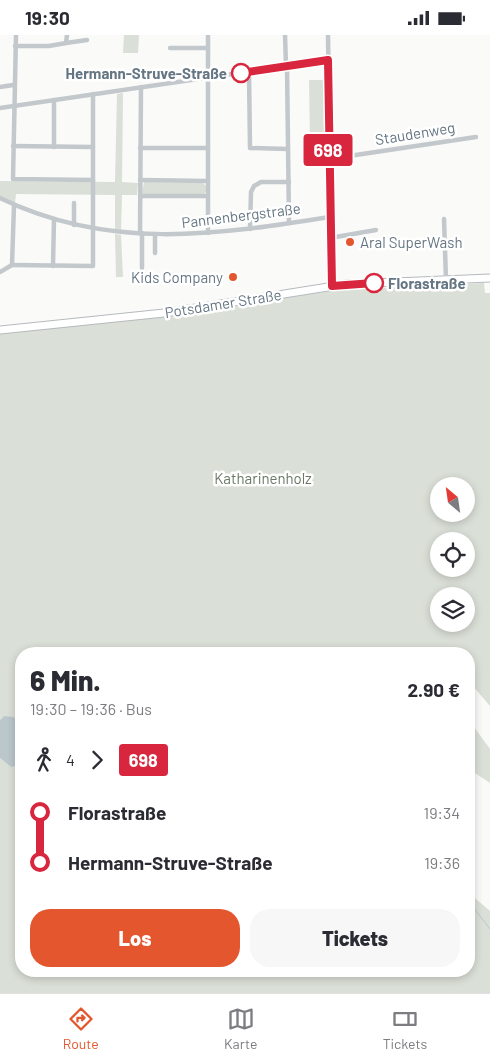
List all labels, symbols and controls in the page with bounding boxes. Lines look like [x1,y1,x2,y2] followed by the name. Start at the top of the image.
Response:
[25,6,70,29] text: 19:30
[231,63,251,83] marker: Hermann-Struve-Straße
[66,64,227,82] place label: Hermann-Struve-Straße
[374,118,456,148] street label: Staudenweg
[299,134,357,166] line badge: 698
[314,139,342,161] text: 698
[180,199,302,231] street label: Pannenbergstraße
[360,233,463,251] place label: Aral SuperWash
[344,236,356,248] marker: Aral SuperWash
[131,268,223,286] place label: Kids Company
[227,271,239,283] marker: Kids Company
[364,273,384,293] marker: Florastraße
[388,274,466,292] place label: Florastraße
[163,285,283,321] street label: Potsdamer Straße
[214,469,312,487] park label: Katharinenholz
[430,477,475,523] north arrow
[430,477,475,632] map controls
[430,532,475,577] button: locate
[430,587,475,632] button: layers
[30,663,101,697] text: 6 Min.
[407,678,460,701] text: 2.90 €
[30,699,152,718] text: 19:30 – 19:36 · Bus
[30,746,58,774] icon: walk
[83,746,111,774] icon: forward
[129,749,158,771] text: 698
[66,750,75,769] text: 4
[68,801,166,824] text: Florastraße
[424,803,460,822] text: 19:34
[68,851,273,874] text: Hermann-Struve-Straße
[424,853,460,872] text: 19:36
[30,909,240,967] button: Los
[250,909,460,967] button: Tickets
[63,1005,99,1052] tab: Route
[224,1005,257,1052] tab: Karte
[383,1005,427,1052] tab: Tickets

